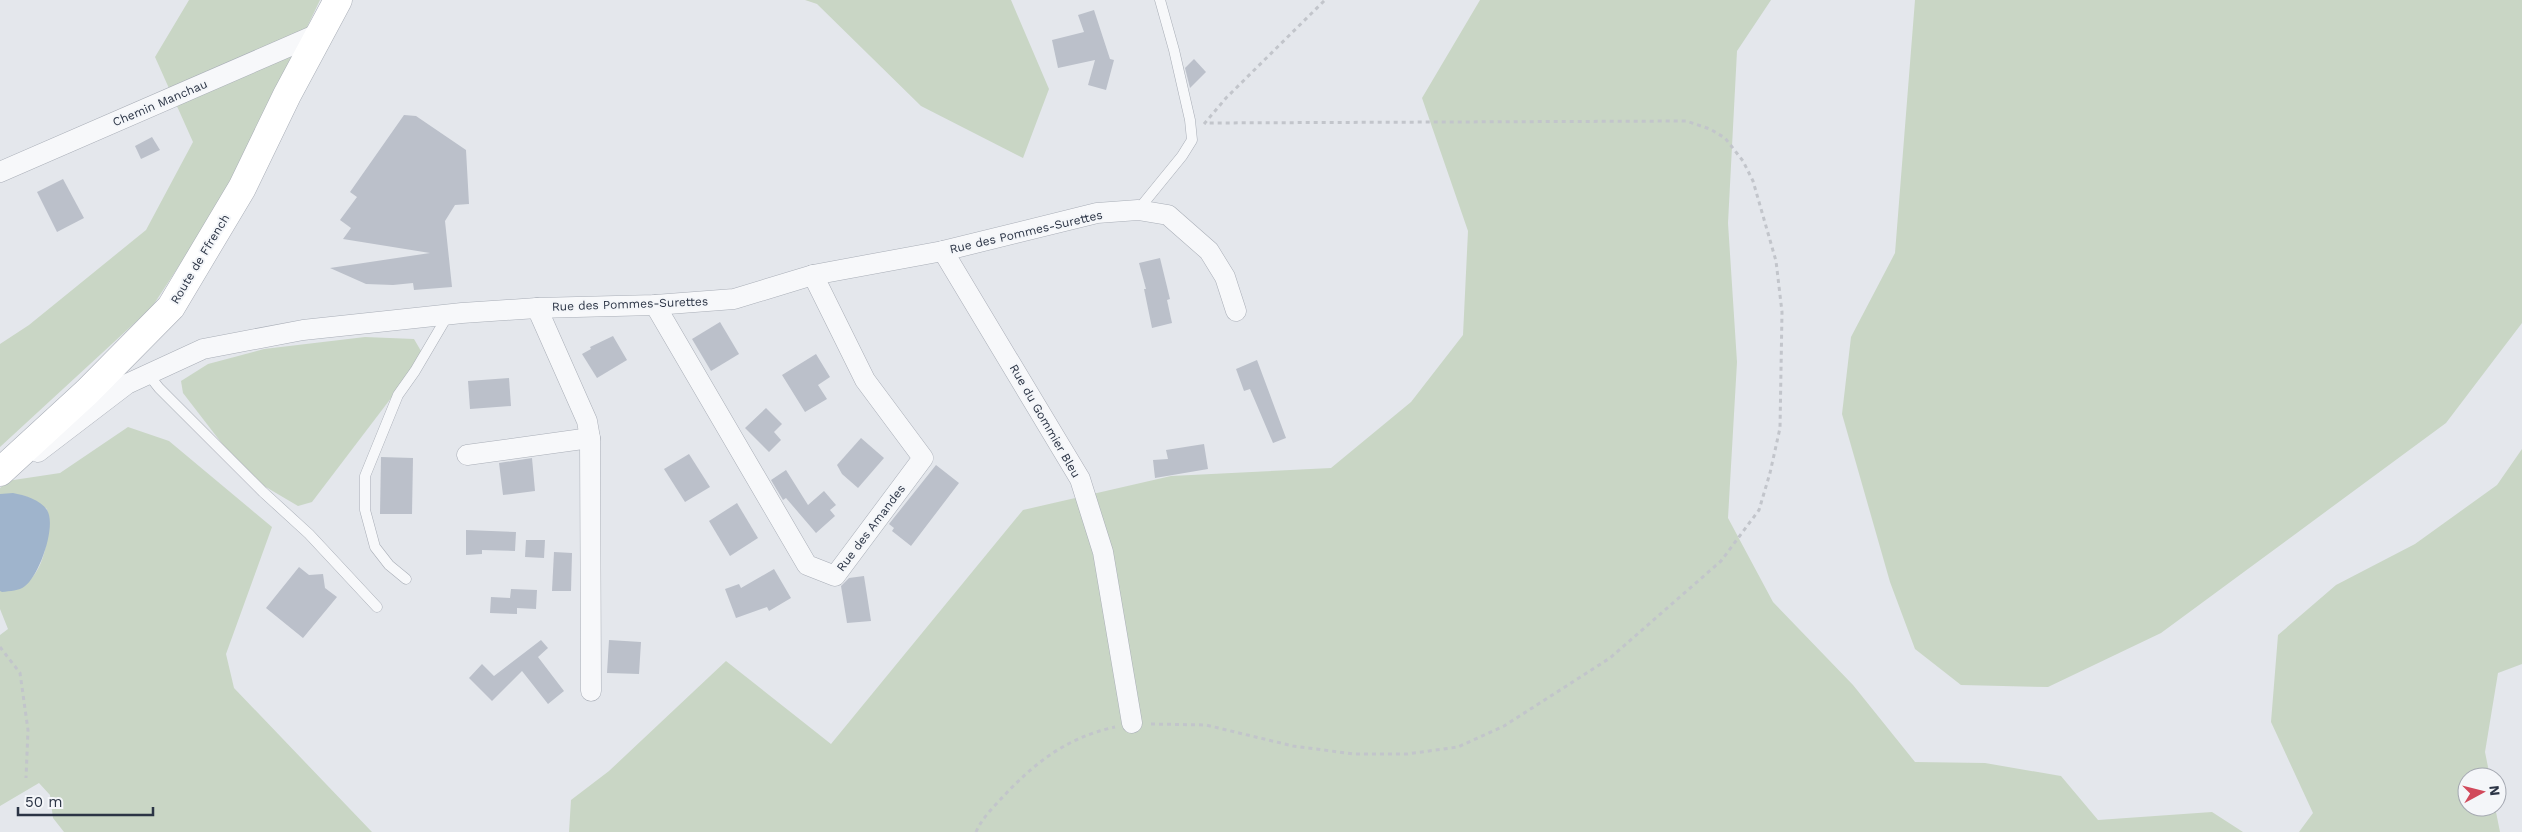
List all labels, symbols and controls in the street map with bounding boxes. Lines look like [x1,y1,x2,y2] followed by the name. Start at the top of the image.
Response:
[111,77,209,129] street label: Chemin Manchau
[948,208,1104,256] street label: Rue des Pommes-Surettes
[168,212,232,306] street label: Route de Ffrench
[552,294,708,314] street label: Rue des Pommes-Surettes
[1007,362,1083,480] street label: Rue du Gommier Bleu
[834,482,908,574] street label: Rue des Amandes
[2457,767,2507,817] north arrow
[18,784,152,816] scale bar
[2486,784,2503,797] text: N
[25,793,62,811] text: 50 m

